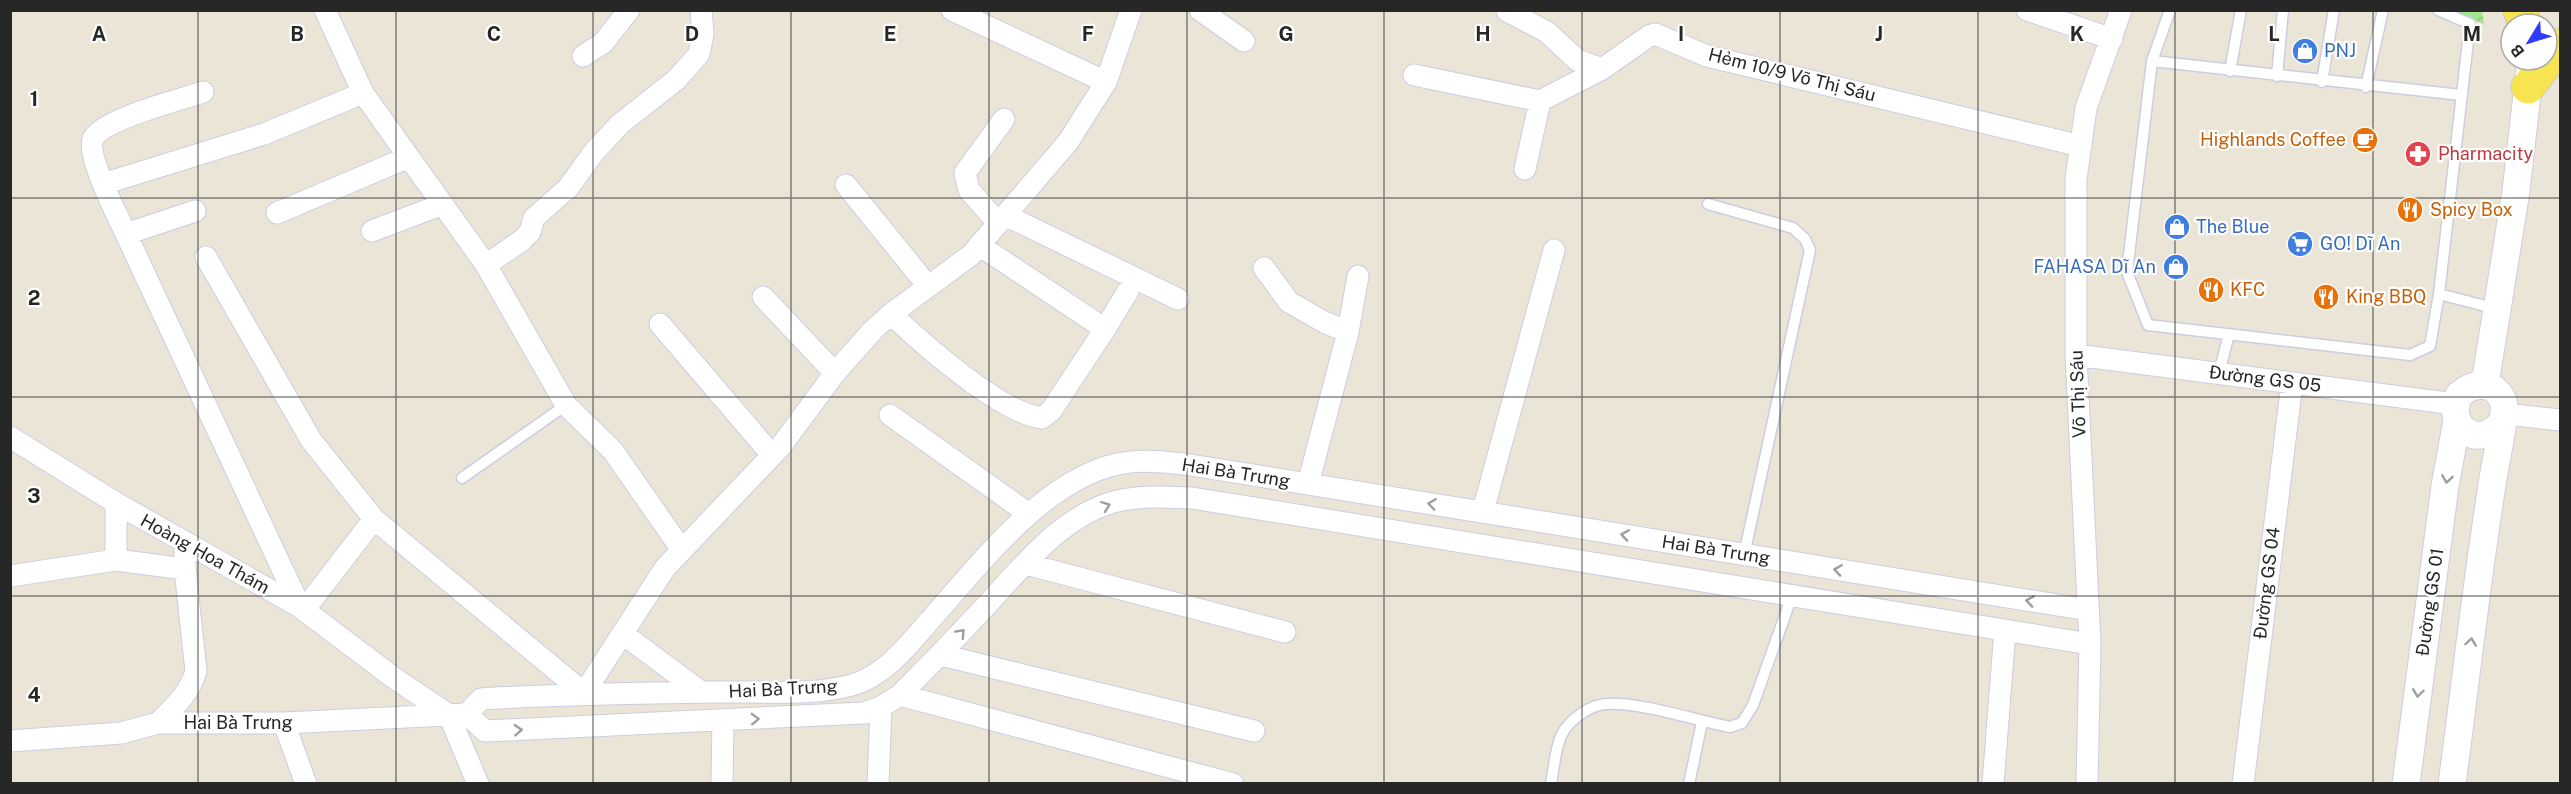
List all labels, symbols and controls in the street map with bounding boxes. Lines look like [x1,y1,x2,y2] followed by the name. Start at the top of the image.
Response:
[2499,12,2559,72] north arrow
[92,22,106,46] text: A
[290,22,304,46] text: B
[487,22,501,46] text: C
[685,22,699,46] text: D
[884,22,896,46] text: E
[1082,22,1094,46] text: F
[1278,22,1294,46] text: G
[1475,22,1491,46] text: H
[1678,22,1684,46] text: I
[1875,22,1883,46] text: J
[2070,22,2084,46] text: K
[2268,22,2280,46] text: L
[2463,22,2481,46] text: M
[2290,36,2320,66] shop icon: PNJ
[2324,40,2356,61] place label: PNJ
[2507,41,2528,61] text: B
[1706,44,1878,105] street label: Hẻm 10/9 Võ Thị Sáu
[30,87,38,111] text: 1
[2350,125,2380,155] cafe icon: Highlands Coffee
[2200,129,2346,150] place label: Highlands Coffee
[2403,139,2433,169] pharmacy icon: Pharmacity
[2438,143,2533,164] place label: Pharmacity
[2395,195,2425,225] restaurant icon: Spicy Box
[2430,199,2513,220] place label: Spicy Box
[2162,212,2192,242] shop icon: The Blue
[2196,216,2269,237] place label: The Blue
[2285,229,2315,259] supermarket icon: GO! Dĩ An
[2320,233,2400,254] place label: GO! Dĩ An
[2161,252,2191,282] shop icon: FAHASA Dĩ An
[2033,256,2156,277] place label: FAHASA Dĩ An
[2196,275,2226,305] restaurant icon: KFC
[2230,279,2265,300] place label: KFC
[2311,282,2341,312] restaurant icon: King BBQ
[28,286,40,310] text: 2
[2346,286,2426,307] place label: King BBQ
[2065,350,2090,438] street label: Võ Thị Sáu
[2208,361,2322,396] street label: Đường GS 05
[1180,454,1292,491] street label: Hai Bà Trưng
[2441,474,2453,483] one-way arrow
[27,484,41,508] text: 3
[1428,498,1437,510] one-way arrow
[1101,500,1111,513] one-way arrow
[137,509,273,598] street label: Hoàng Hoa Thám
[2249,526,2284,640] street label: Đường GS 04
[1620,529,1629,541] one-way arrow
[1660,531,1772,568] street label: Hai Bà Trưng
[2412,547,2447,657] street label: Đường GS 01
[1833,564,1842,576] one-way arrow
[2026,595,2035,607] one-way arrow
[954,629,965,639] one-way arrow
[2464,638,2476,647] one-way arrow
[728,675,838,702] street label: Hai Bà Trưng
[27,683,41,707] text: 4
[2412,688,2425,697] one-way arrow
[183,712,293,733] street label: Hai Bà Trưng
[751,713,760,726] one-way arrow
[514,723,523,736] one-way arrow

